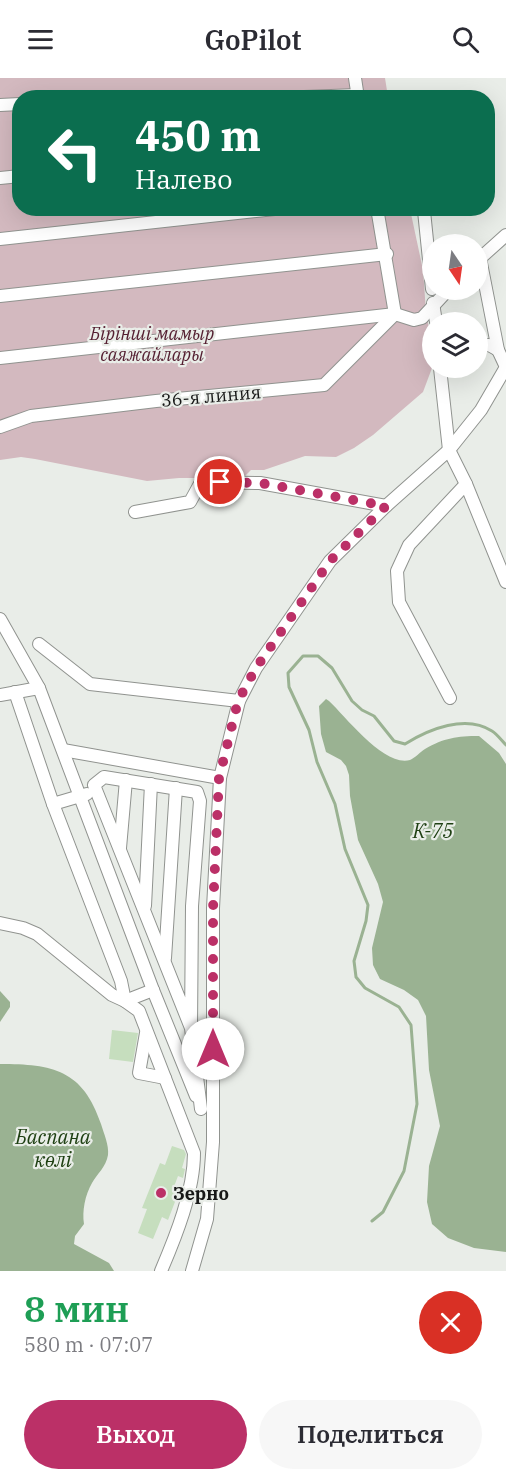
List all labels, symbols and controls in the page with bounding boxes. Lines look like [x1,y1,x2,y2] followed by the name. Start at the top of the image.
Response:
[205,22,301,57] text: GoPilot
[24,23,57,56] icon: menu
[449,23,482,56] icon: search
[135,108,261,163] text: 450 m
[36,114,114,192] icon: left
[135,161,232,196] text: Налево
[422,234,488,300] north arrow
[422,234,488,378] map controls
[422,312,488,378] button: layers
[89,322,214,366] park label: Бірінші мамыр саяжайлары
[160,380,262,412] street label: 36-я линия
[194,456,245,507] pin
[203,465,236,498] icon: arrive
[412,817,454,844] water label: К-75
[181,1017,245,1081] position arrow
[14,1123,91,1173] water label: Баспана көлі
[173,1182,229,1205] place label: Зерно
[154,1186,168,1200] marker: Зерно
[24,1285,129,1332] text: 8 мин
[419,1291,482,1354] button: close
[24,1331,153,1358] text: 580 m · 07:07
[24,1400,247,1469] button: Выход
[259,1400,482,1469] button: Поделиться

